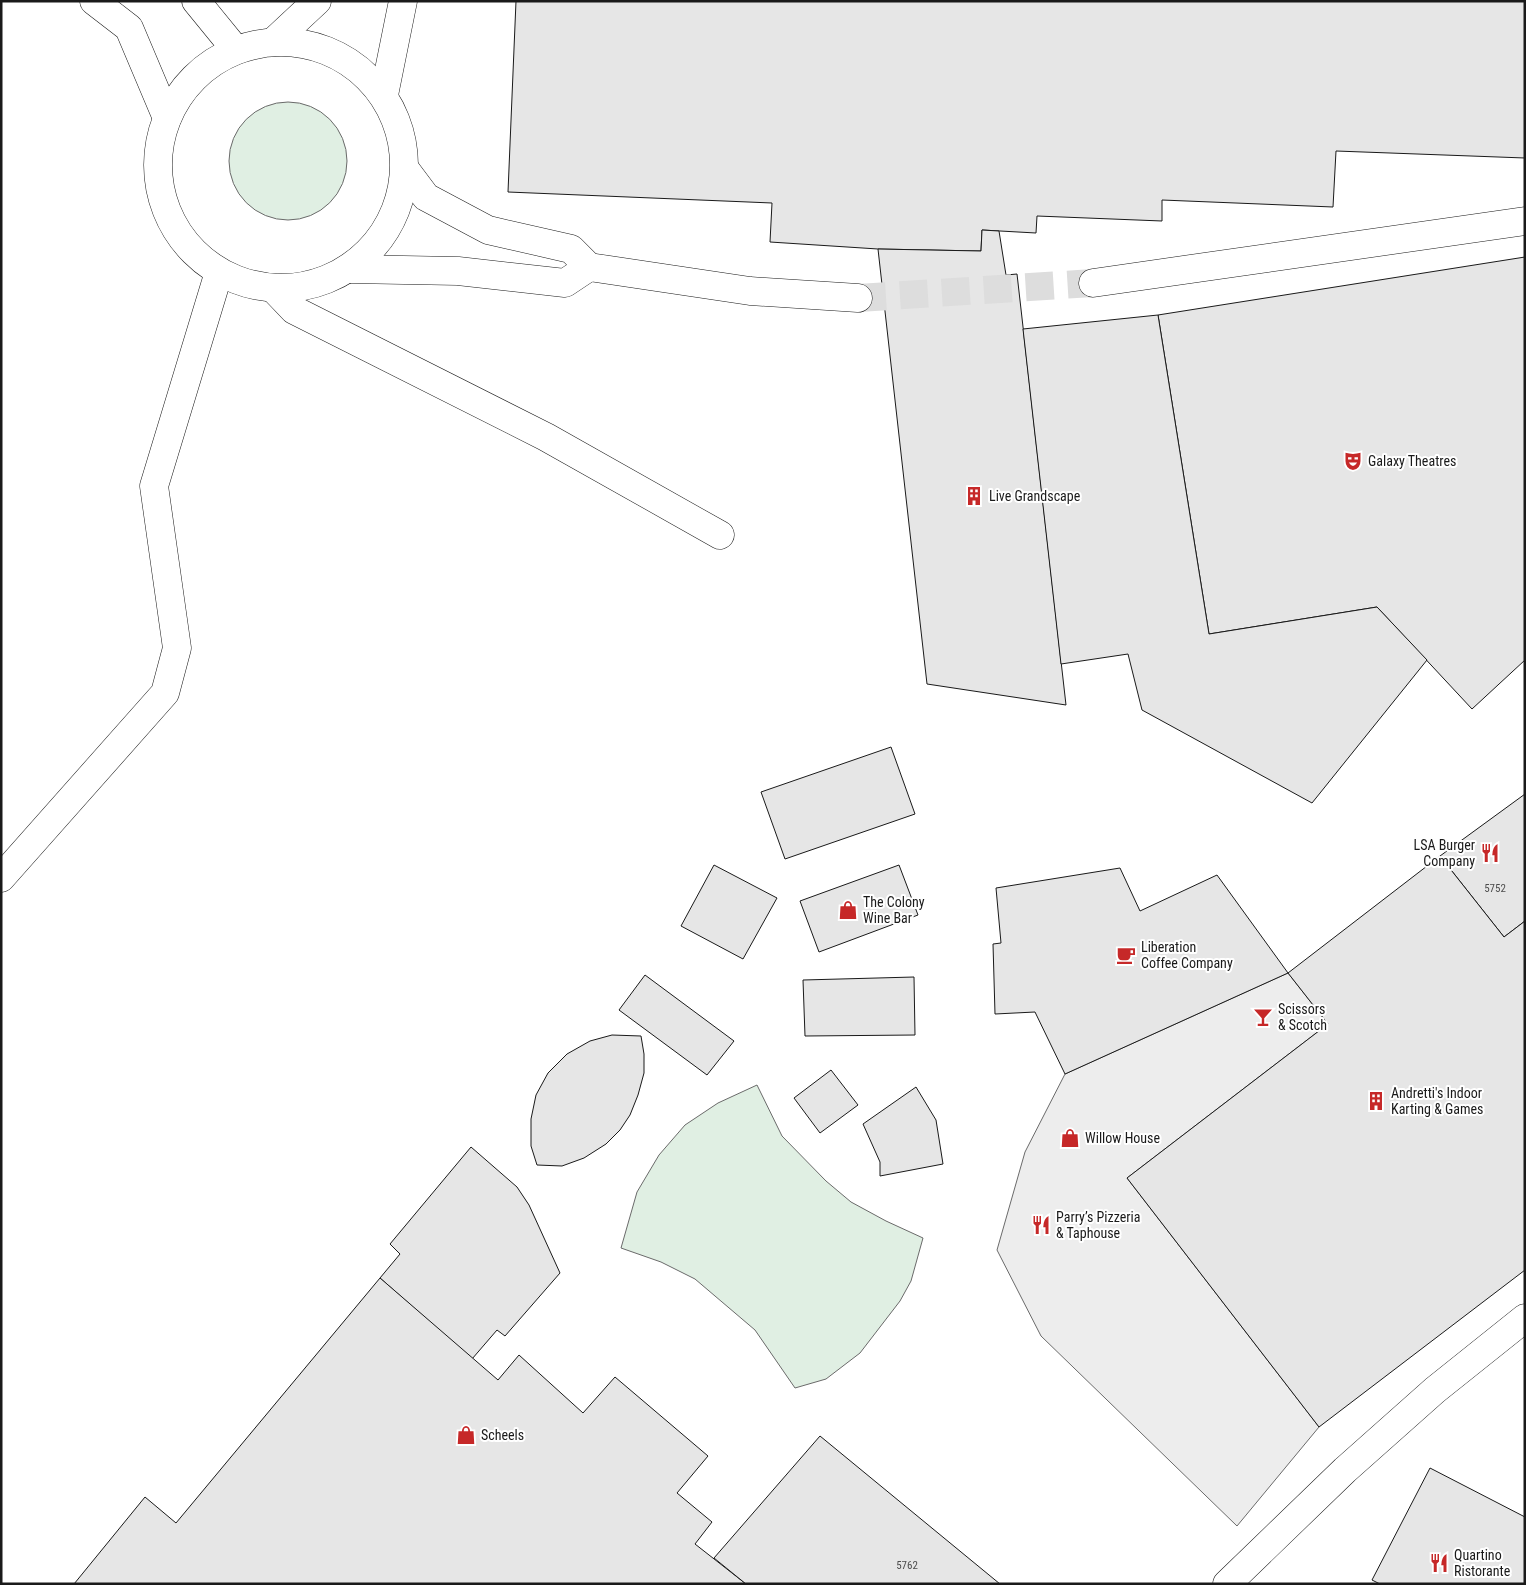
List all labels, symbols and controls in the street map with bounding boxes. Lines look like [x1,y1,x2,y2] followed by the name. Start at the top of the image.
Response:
[1342,450,1364,472] theatre icon: Galaxy Theatres
[1368,453,1456,469] place label: Galaxy Theatres
[963,485,985,507] building icon: Live Grandscape
[989,488,1081,504] place label: Live Grandscape
[1414,837,1475,869] place label: LSA Burger Company
[1479,842,1501,864] restaurant icon: LSA Burger Company
[1484,882,1506,895] house number: 5752
[863,894,925,926] place label: The Colony Wine Bar
[837,899,859,921] shop icon: The Colony Wine Bar
[1141,939,1233,971] place label: Liberation Coffee Company
[1115,944,1137,966] cafe icon: Liberation Coffee Company
[1278,1001,1327,1033] place label: Scissors & Scotch
[1252,1006,1274,1028] bar icon: Scissors & Scotch
[1391,1085,1484,1117] place label: Andretti's Indoor Karting & Games
[1365,1090,1387,1112] building icon: Andretti's Indoor Karting & Games
[1059,1127,1081,1149] shop icon: Willow House
[1085,1130,1161,1146] place label: Willow House
[1056,1209,1140,1241] place label: Parry’s Pizzeria & Taphouse
[1030,1214,1052,1236] restaurant icon: Parry’s Pizzeria & Taphouse
[455,1424,477,1446] shop icon: Scheels
[481,1427,524,1443] place label: Scheels
[1454,1547,1511,1579] place label: Quartino Ristorante
[1428,1552,1450,1574] restaurant icon: Quartino Ristorante
[896,1559,918,1572] house number: 5762

